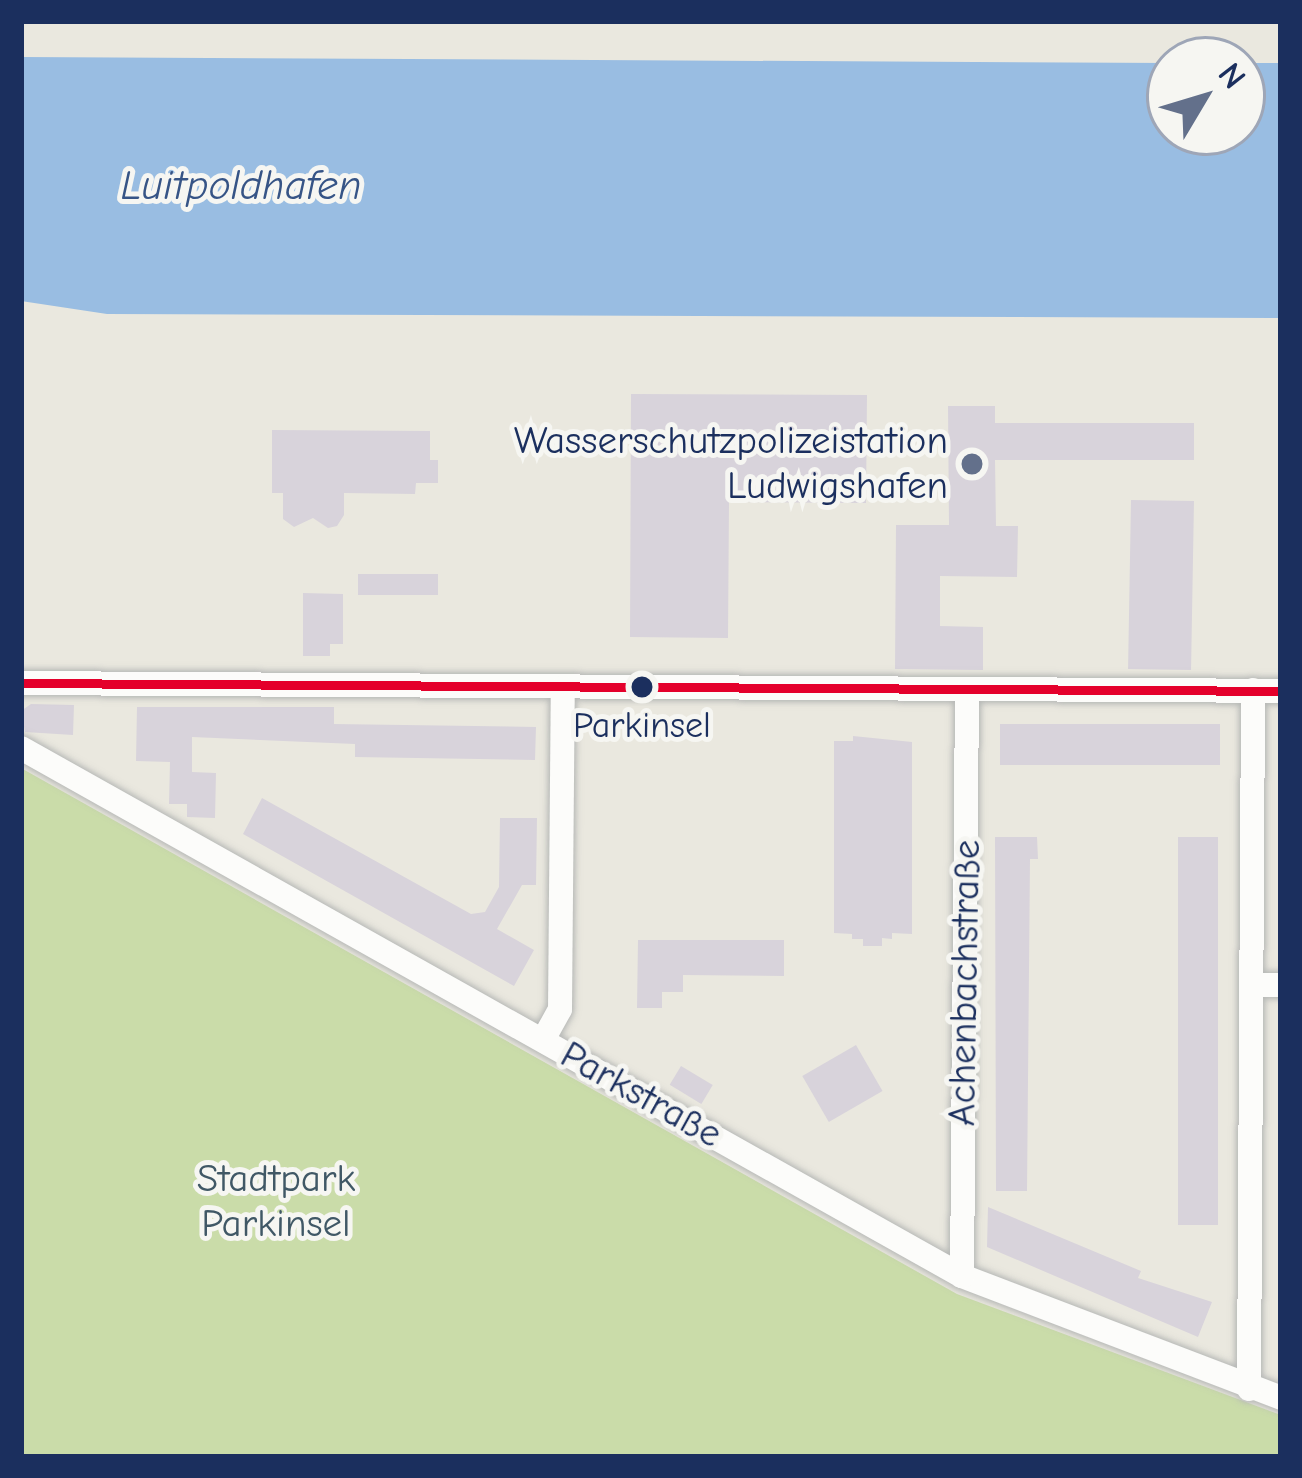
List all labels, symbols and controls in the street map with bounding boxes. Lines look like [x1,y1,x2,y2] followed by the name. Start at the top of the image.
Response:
[1146,36,1266,156] north arrow
[1210,56,1254,96] text: N
[121,161,361,211] water label: Luitpoldhafen
[514,419,948,510] place label: Wasserschutzpolizeistation Ludwigshafen
[959,451,985,477] marker: Wasserschutzpolizeistation Ludwigshafen
[631,676,653,698] marker: Parkinsel
[573,704,711,748] place label: Parkinsel
[939,839,991,1127] street label: Achenbachstraße
[552,1032,730,1158] street label: Parkstraße
[197,1157,355,1248] park label: Stadtpark Parkinsel

